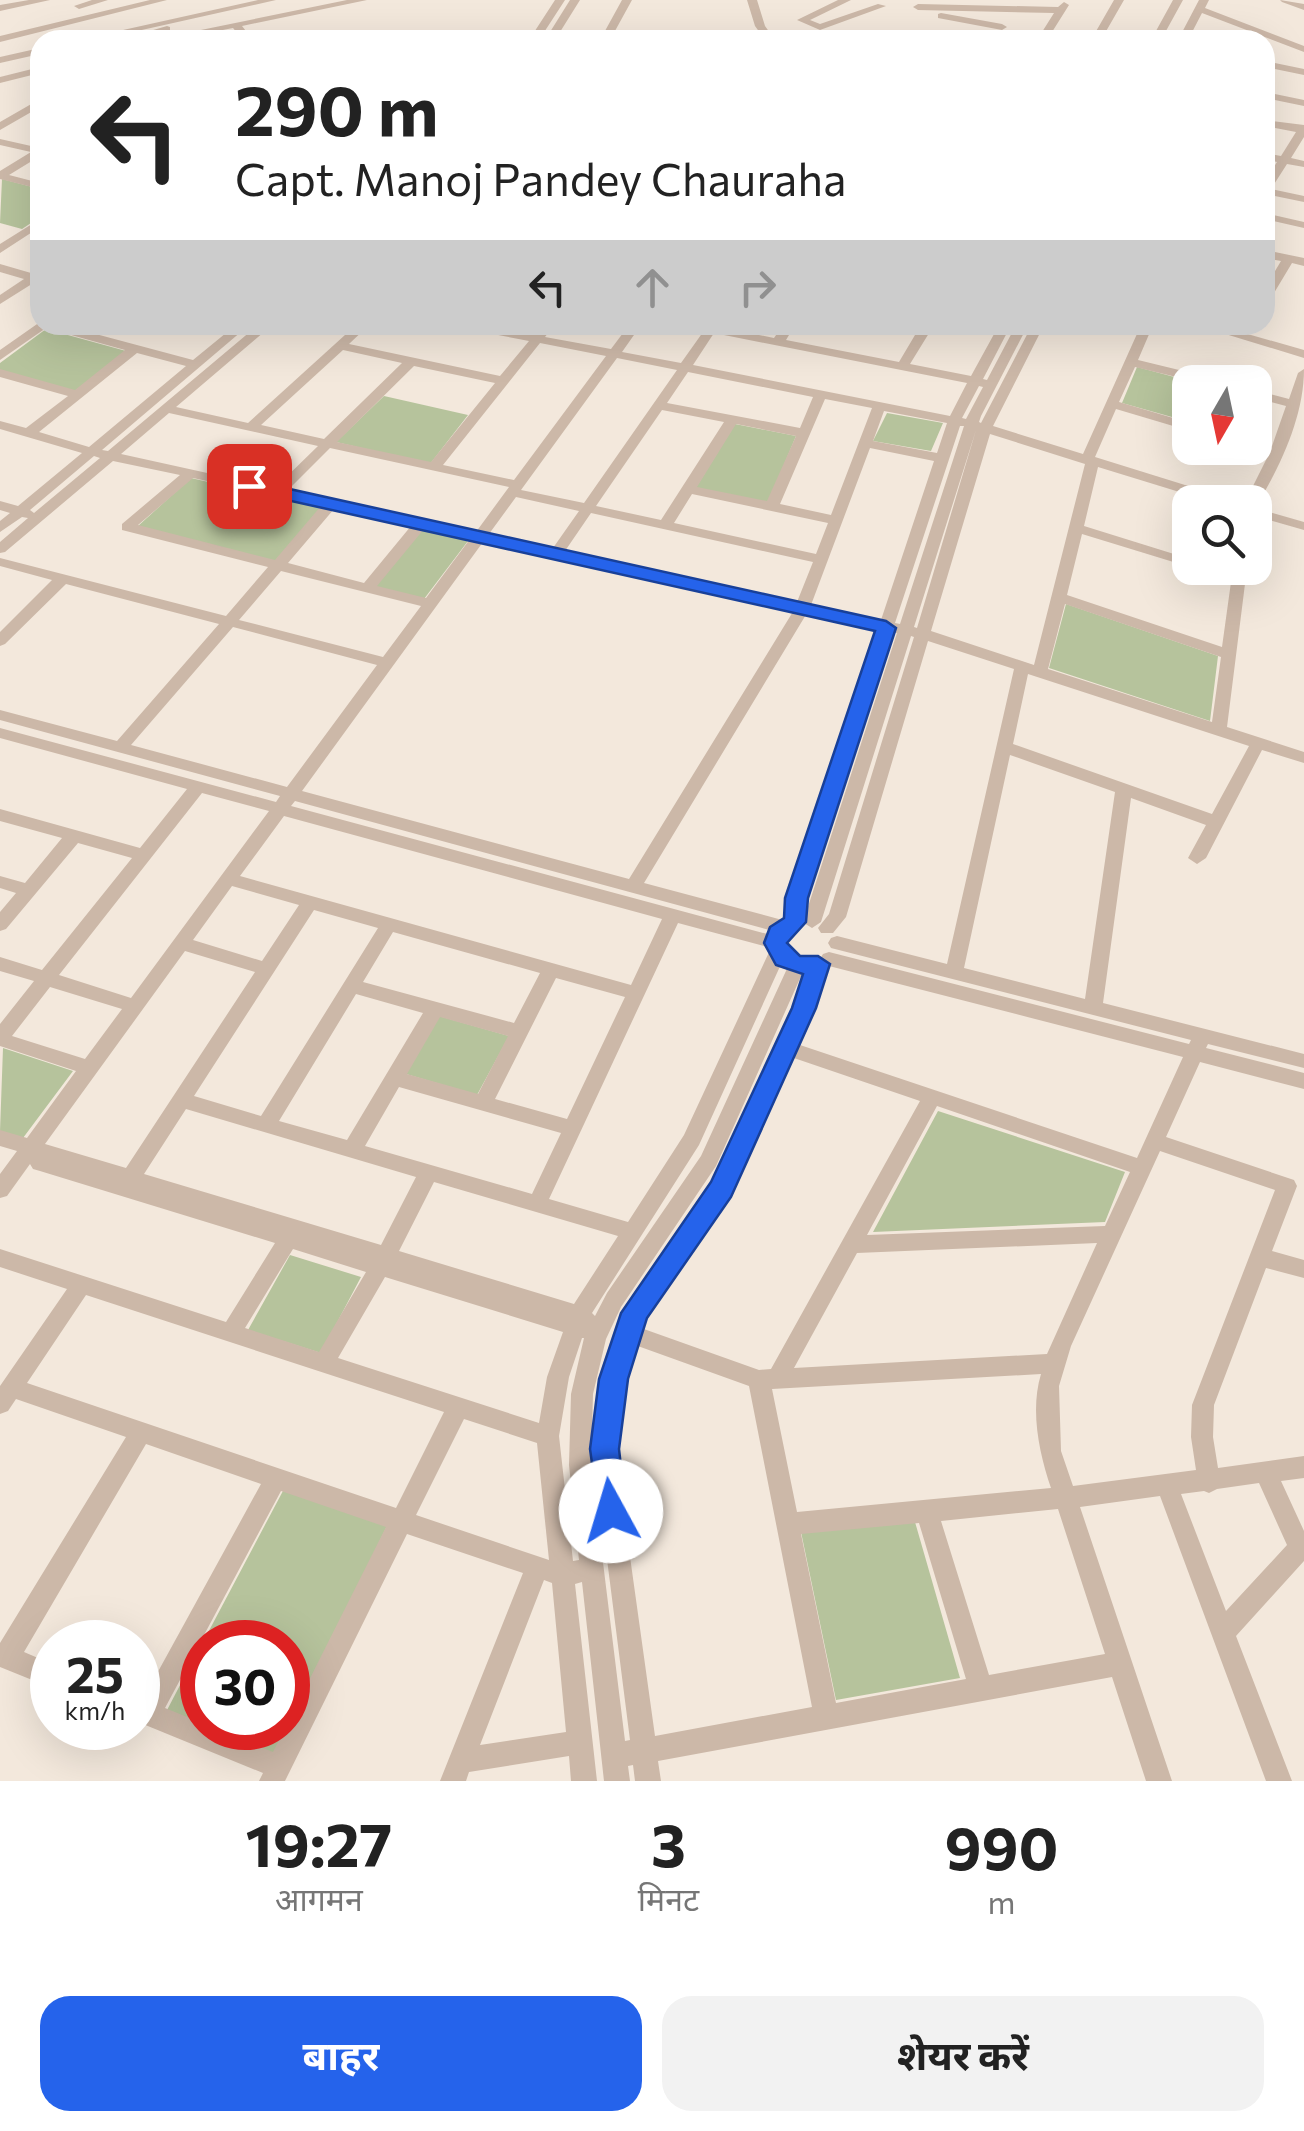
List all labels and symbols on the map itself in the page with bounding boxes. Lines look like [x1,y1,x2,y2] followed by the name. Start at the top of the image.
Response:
[1172,365,1272,465] north arrow
[207,444,292,529] pin
[559,1459,663,1563] position arrow
[180,1620,310,1750] speed limit sign: 30

